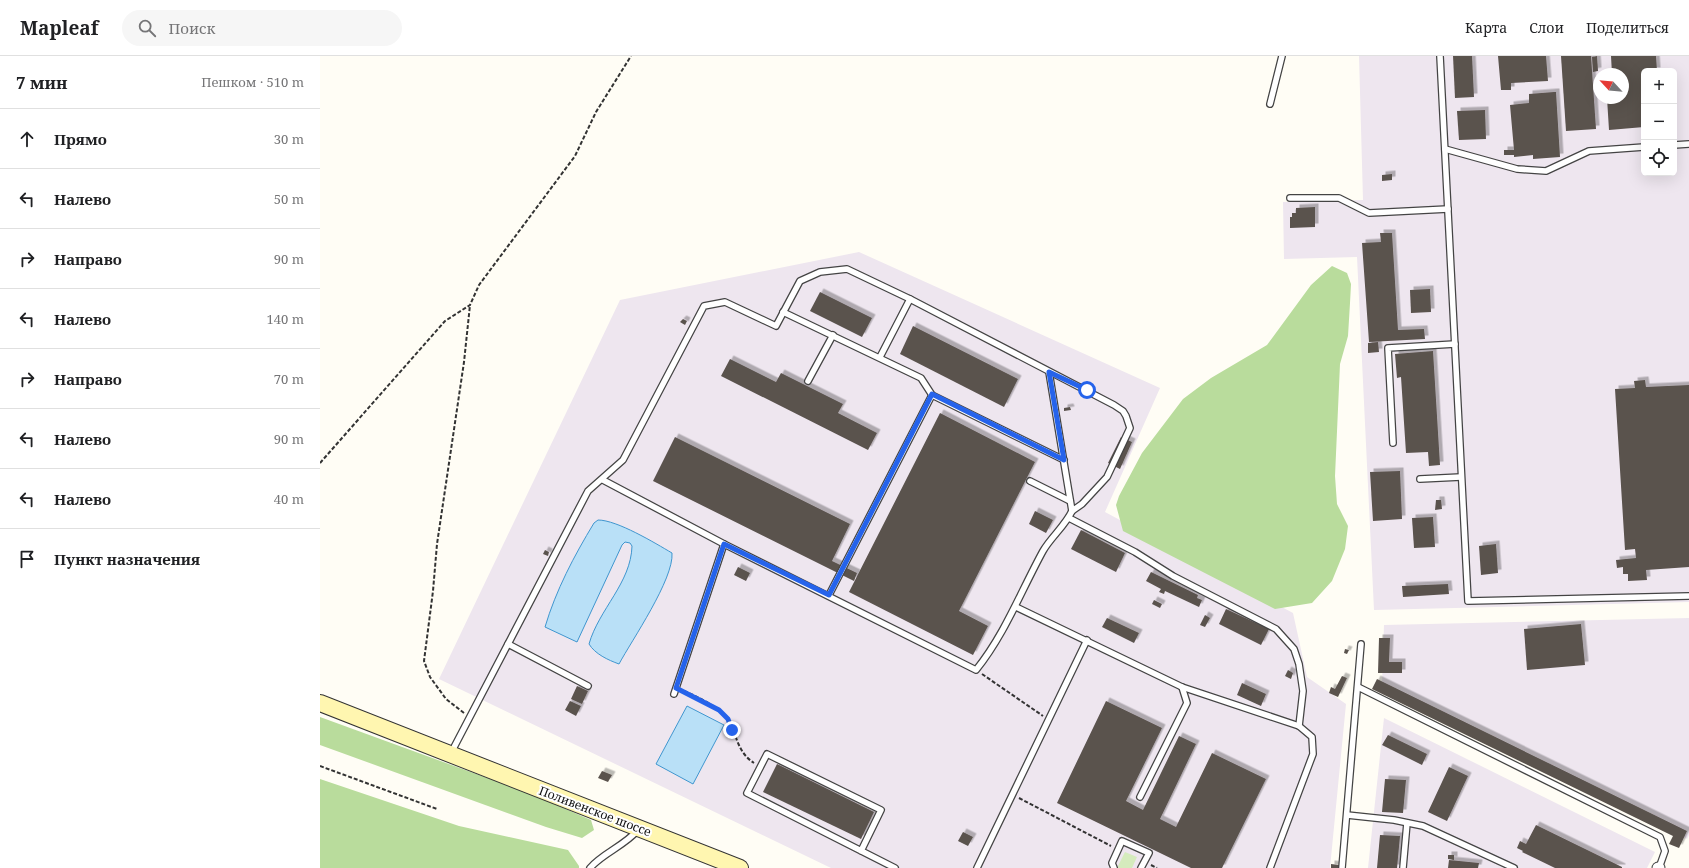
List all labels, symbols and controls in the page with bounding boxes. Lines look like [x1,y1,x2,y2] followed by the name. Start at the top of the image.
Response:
[122,10,402,46] search box
[20,15,98,41] text: Mapleaf
[136,17,158,39] icon: search
[168,18,215,38] text: Поиск
[1465,18,1507,37] text: Карта
[1529,18,1564,37] text: Слои
[1586,18,1669,37] text: Поделиться
[1593,68,1629,104] north arrow
[1641,68,1677,176] map controls
[1641,68,1677,104] button: +
[16,71,68,94] text: 7 мин
[201,73,304,91] text: Пешком · 510 m
[1641,104,1677,140] button: −
[16,128,38,150] icon: ahead
[54,129,107,149] text: Прямо
[274,130,304,148] text: 30 m
[1641,140,1677,176] button: locate
[16,188,38,210] icon: left
[54,189,111,209] text: Налево
[274,190,304,208] text: 50 m
[16,248,38,270] icon: right
[54,249,122,269] text: Направо
[274,250,304,268] text: 90 m
[16,308,38,330] icon: left
[54,309,111,329] text: Налево
[267,310,304,328] text: 140 m
[16,368,38,390] icon: right
[54,369,122,389] text: Направо
[274,370,304,388] text: 70 m
[1078,381,1096,399] route start
[16,428,38,450] icon: left
[54,429,111,449] text: Налево
[274,430,304,448] text: 90 m
[16,488,38,510] icon: left
[54,489,111,509] text: Налево
[274,490,304,508] text: 40 m
[16,548,38,570] icon: arrive
[54,549,200,569] text: Пункт назначения
[723,721,741,739] route end
[536,782,654,840] street label: Поливенское шоссе

